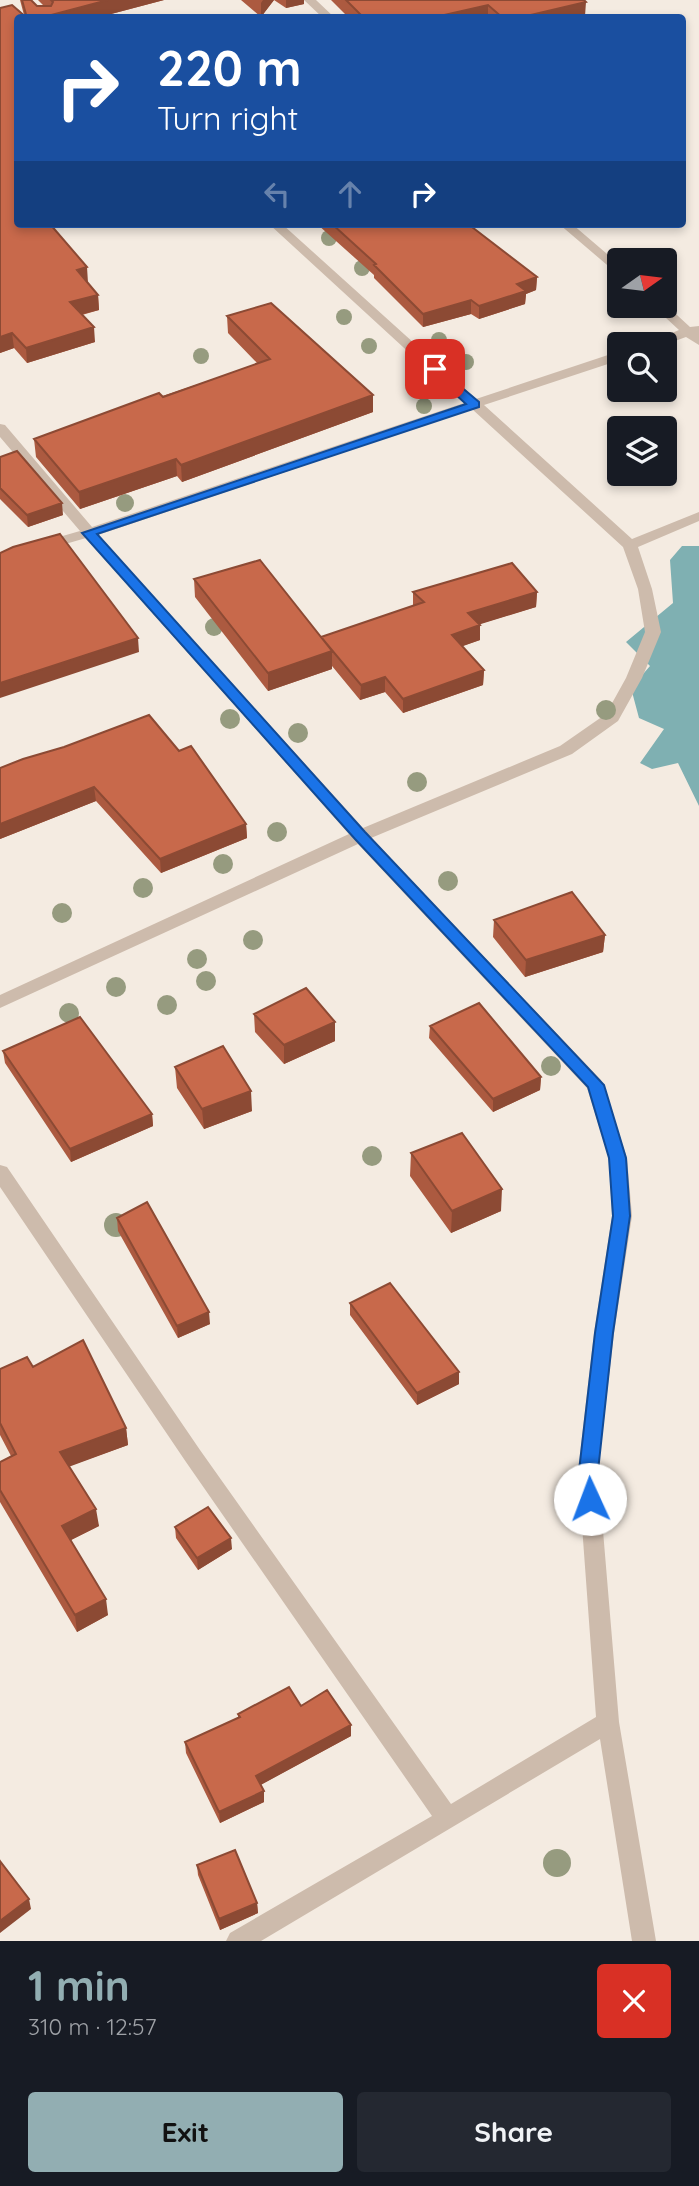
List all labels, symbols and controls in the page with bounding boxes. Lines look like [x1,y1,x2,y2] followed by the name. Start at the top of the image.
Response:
[157,37,302,98] text: 220 m
[42,42,133,133] icon: right
[157,98,298,138] text: Turn right
[258,175,296,213] icon: left
[331,175,369,213] icon: ahead
[404,175,442,213] icon: right
[607,248,677,318] north arrow
[607,248,677,486] map controls
[607,332,677,402] button: search
[405,339,465,399] pin
[416,350,454,388] icon: arrive
[607,416,677,486] button: layers
[553,1462,627,1536] position arrow
[28,1959,130,2012] text: 1 min
[597,1964,671,2038] button: close
[28,2012,156,2041] text: 310 m · 12:57
[28,2092,343,2172] button: Exit
[357,2092,671,2172] button: Share

